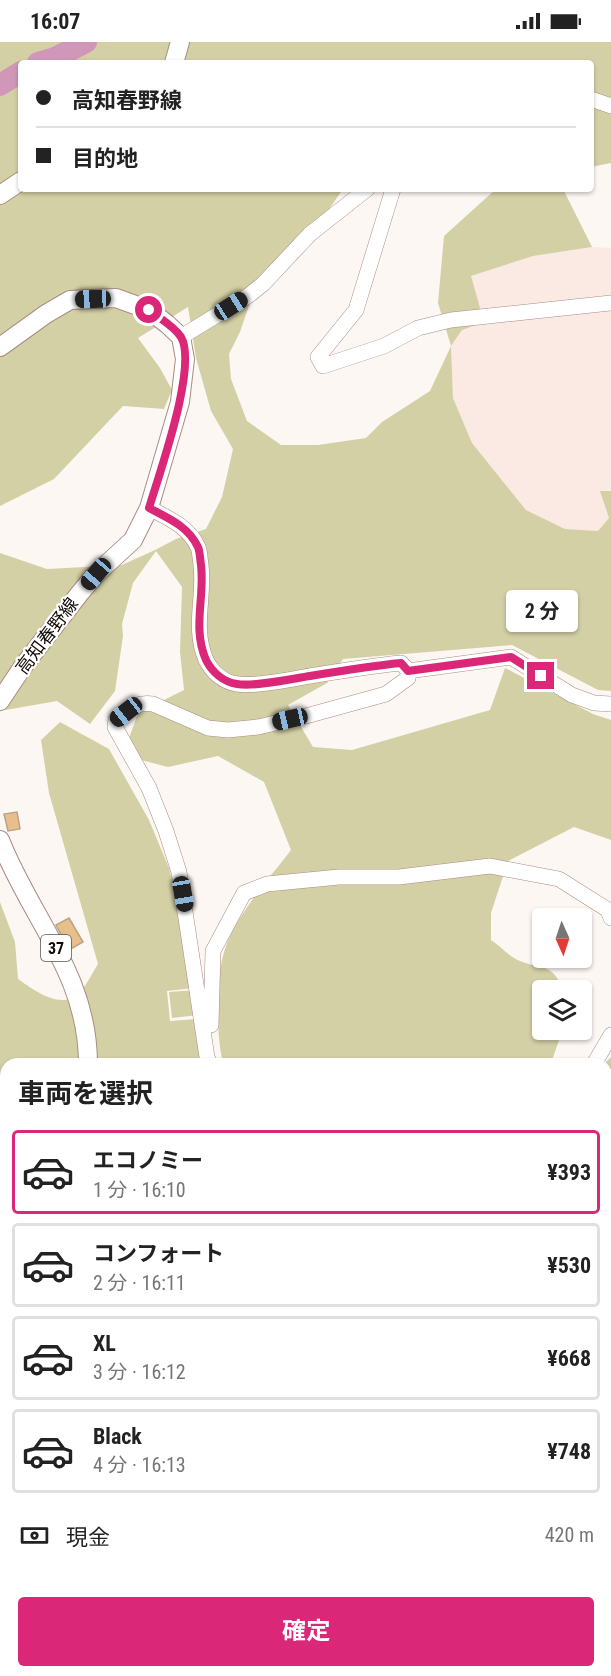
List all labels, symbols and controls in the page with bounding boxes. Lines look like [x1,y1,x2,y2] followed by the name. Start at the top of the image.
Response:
[30,9,81,34] text: 16:07
[72,88,182,113] text: 高知春野線
[72,146,138,171] text: 目的地
[75,289,111,309] car
[211,289,251,323] car
[135,296,162,323] route start
[77,555,115,593] car
[505,589,577,631] callout: 2 分
[11,593,82,678] street label: 高知春野線
[525,599,559,623] text: 2 分
[527,662,554,689] route end
[106,694,146,730] car
[270,706,310,732] car
[171,875,195,913] car
[532,908,592,968] north arrow
[532,908,592,1040] map controls
[41,935,71,961] road number: 37
[532,980,592,1040] button: layers
[18,1078,153,1110] text: 車両を選択
[21,1145,75,1199] icon: car
[93,1148,203,1173] text: エコノミー
[547,1160,591,1185] text: ¥393
[93,1178,186,1202] text: 1 分 · 16:10
[21,1238,75,1292] icon: car
[93,1241,224,1266] text: コンフォート
[547,1253,591,1278] text: ¥530
[93,1271,186,1295] text: 2 分 · 16:11
[21,1331,75,1385] icon: car
[93,1331,116,1356] text: XL
[547,1346,591,1371] text: ¥668
[93,1360,186,1384] text: 3 分 · 16:12
[21,1424,75,1478] icon: car
[93,1424,142,1449] text: Black
[547,1439,591,1464] text: ¥748
[93,1453,186,1477] text: 4 分 · 16:13
[18,1519,51,1552] icon: cash
[545,1523,594,1547] text: 420 m
[66,1525,110,1550] text: 現金
[18,1597,594,1666] button: 確定

